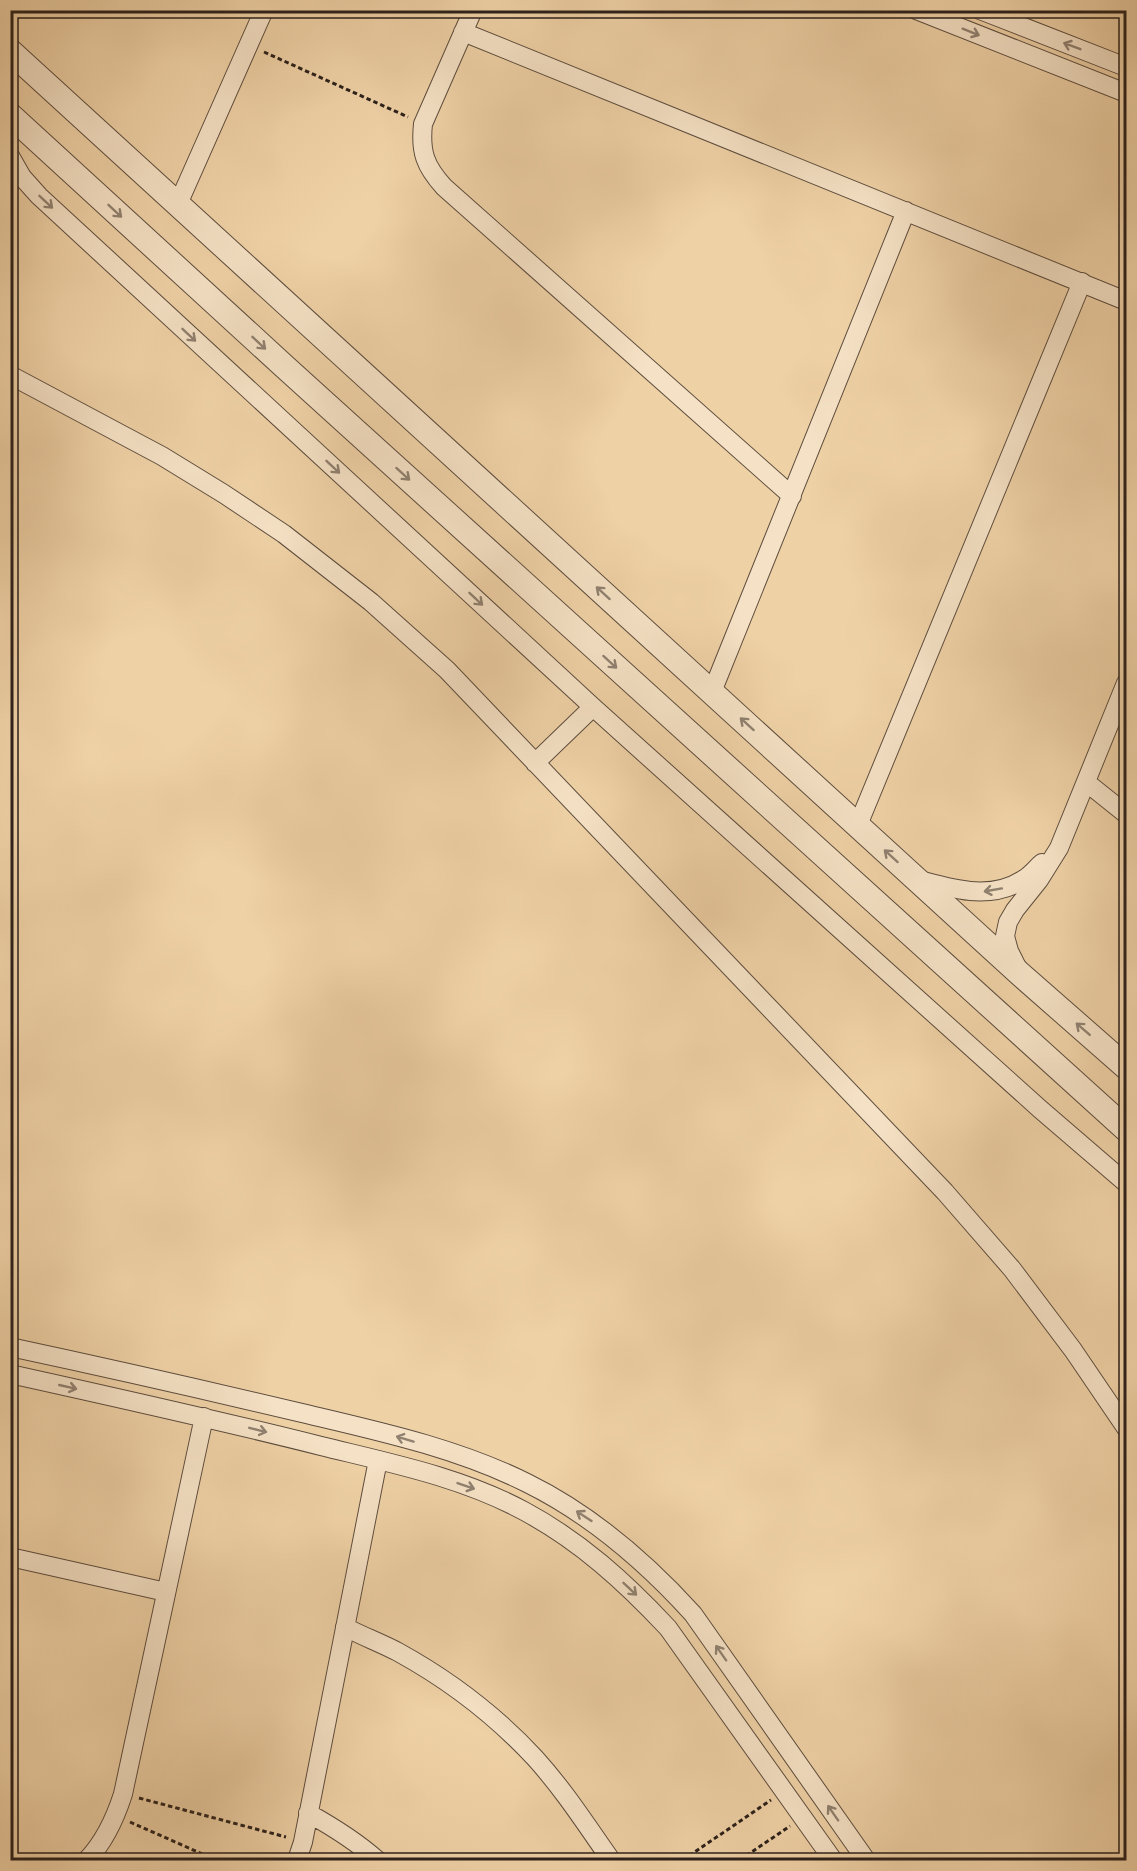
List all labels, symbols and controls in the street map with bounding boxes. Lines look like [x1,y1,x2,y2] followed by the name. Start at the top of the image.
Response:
[961,27,980,38] one-way arrow
[1063,40,1082,51] one-way arrow
[38,195,53,209] one-way arrow
[108,204,123,218] one-way arrow
[182,328,197,342] one-way arrow
[251,336,266,350] one-way arrow
[325,460,340,474] one-way arrow
[396,467,411,481] one-way arrow
[596,586,611,600] one-way arrow
[468,592,483,606] one-way arrow
[602,655,617,669] one-way arrow
[740,717,755,731] one-way arrow
[884,849,899,863] one-way arrow
[984,885,1004,896] one-way arrow
[1076,1022,1091,1036] one-way arrow
[58,1381,77,1393] one-way arrow
[248,1425,267,1437] one-way arrow
[396,1433,415,1444] one-way arrow
[456,1481,475,1492] one-way arrow
[576,1510,592,1522] one-way arrow
[622,1581,637,1595] one-way arrow
[715,1645,727,1661] one-way arrow
[827,1805,839,1821] one-way arrow

